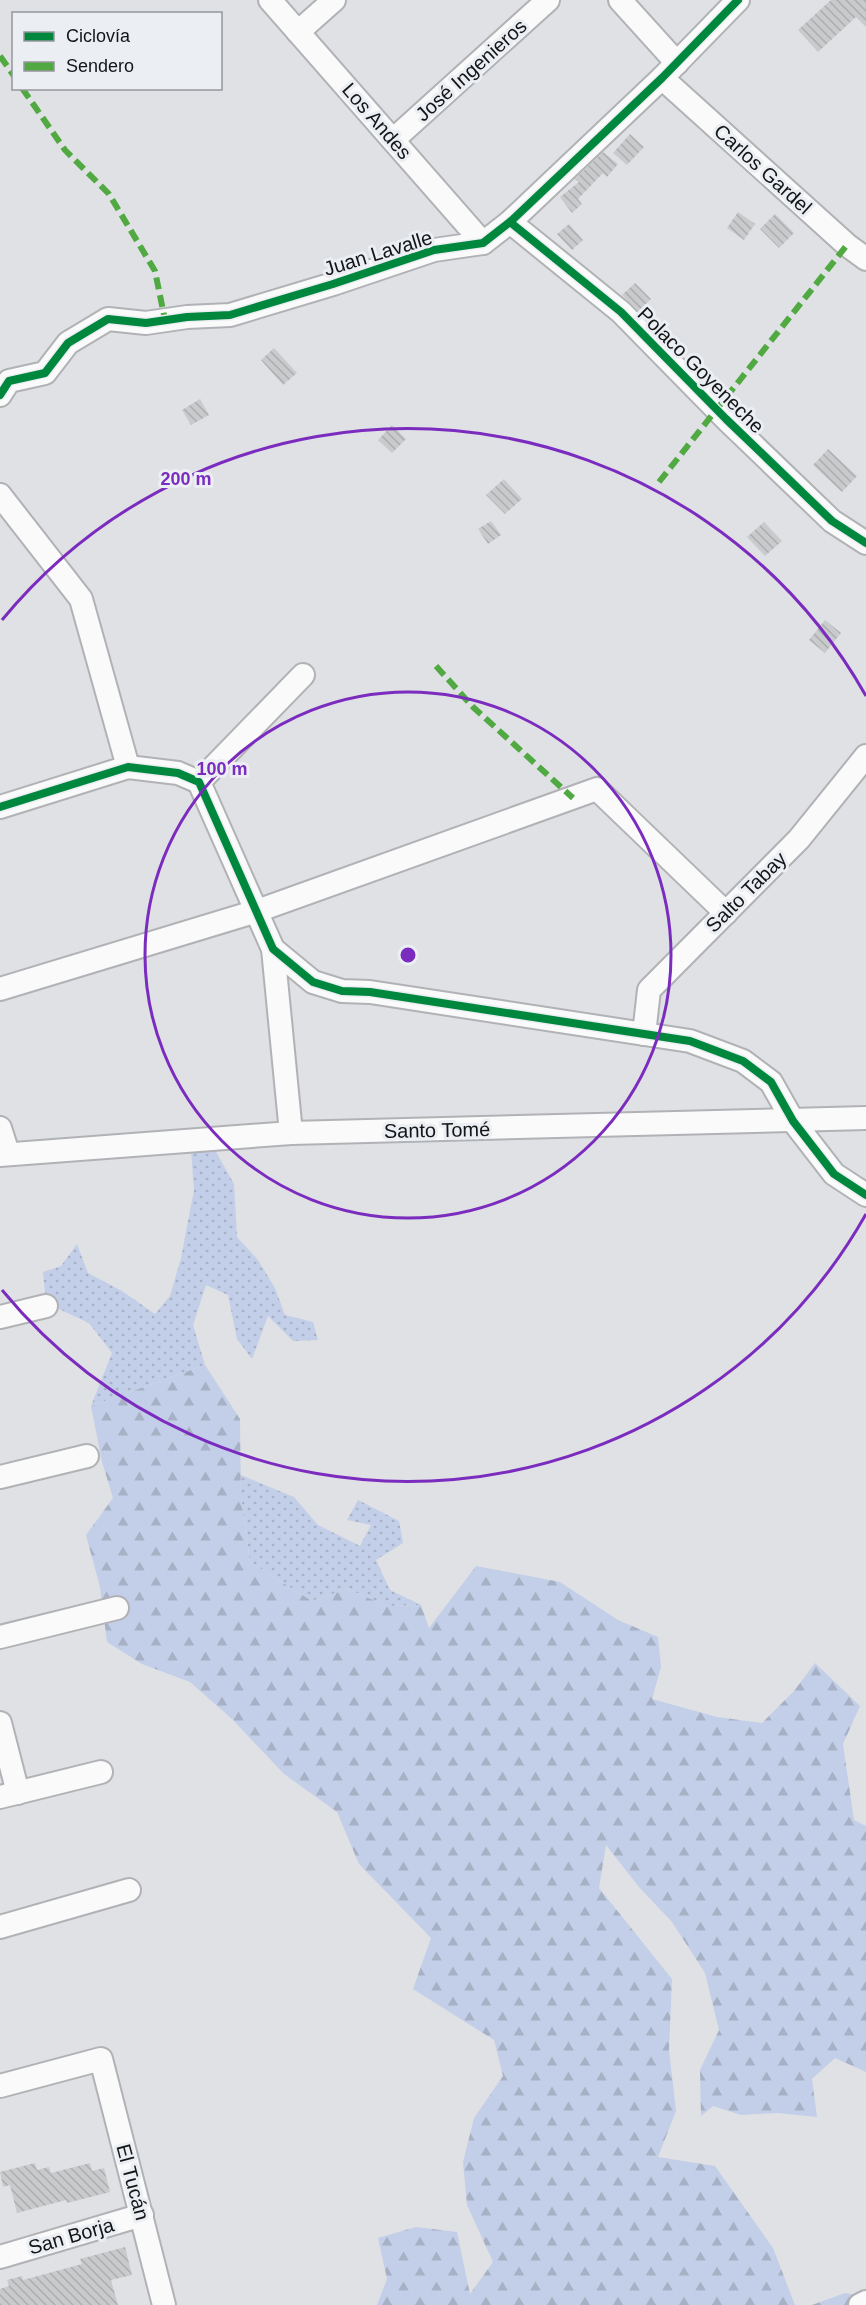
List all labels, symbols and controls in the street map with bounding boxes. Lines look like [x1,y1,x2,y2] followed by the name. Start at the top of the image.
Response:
[12,12,222,90] legend
[411,15,531,125] street label: José Ingenieros
[66,26,131,46] text: Ciclovía
[66,56,134,76] text: Sendero
[338,79,416,163] street label: Los Andes
[710,120,816,218] street label: Carlos Gardel
[321,226,435,280] street label: Juan Lavalle
[633,302,769,438] street label: Polaco Goyeneche
[160,469,212,489] text: 200 m
[196,759,248,779] text: 100 m
[701,847,791,937] street label: Salto Tabay
[398,945,418,965] centre of rings
[384,1118,490,1142] street label: Santo Tomé
[112,2142,154,2222] street label: El Tucán
[26,2213,117,2259] street label: San Borja

